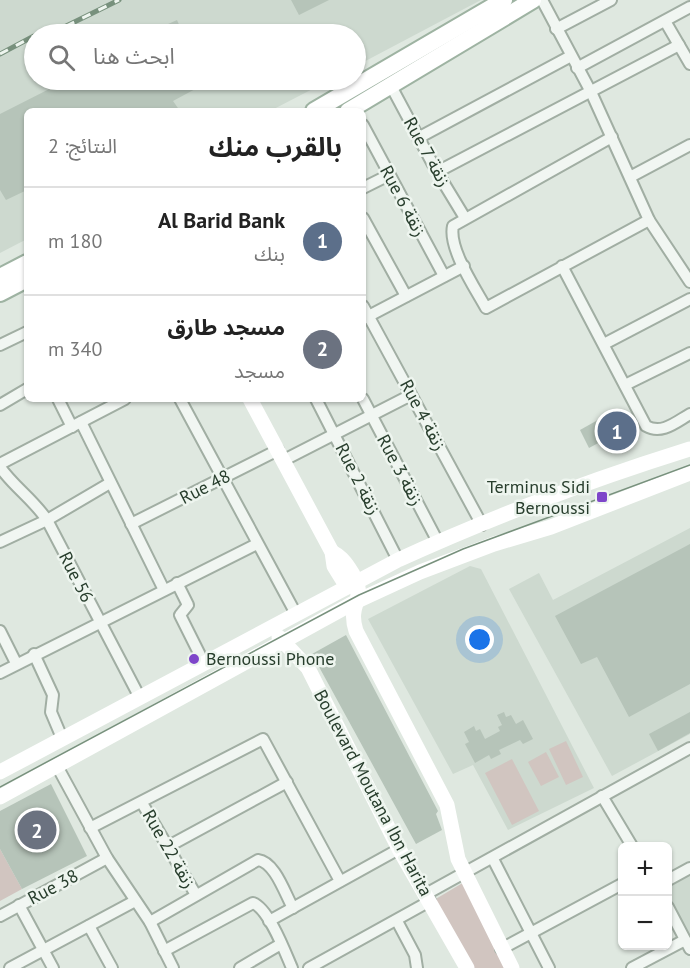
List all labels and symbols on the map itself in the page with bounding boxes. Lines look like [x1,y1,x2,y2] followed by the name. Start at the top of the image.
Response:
[399,113,456,191] street label: Rue 7 زنقة
[375,161,432,240] street label: Rue 6 زنقة
[395,375,452,454] street label: Rue 4 زنقة
[598,408,636,454] pin: 1
[372,430,429,509] street label: Rue 3 زنقة
[331,439,386,518] street label: Rue 2 زنقة
[176,464,234,509] street label: Rue 48
[487,475,590,519] place label: Terminus Sidi Bernoussi
[595,490,609,504] marker: Terminus Sidi Bernoussi
[54,548,99,606] street label: Rue 56
[465,625,494,654] your location
[206,647,334,670] place label: Bernoussi Phone
[187,652,201,666] marker: Bernoussi Phone
[309,685,438,900] street label: Boulevard Moutana Ibn Harita
[138,805,201,892] street label: Rue 22 زنقة
[18,808,57,852] pin: 2
[24,864,82,909] street label: Rue 38

